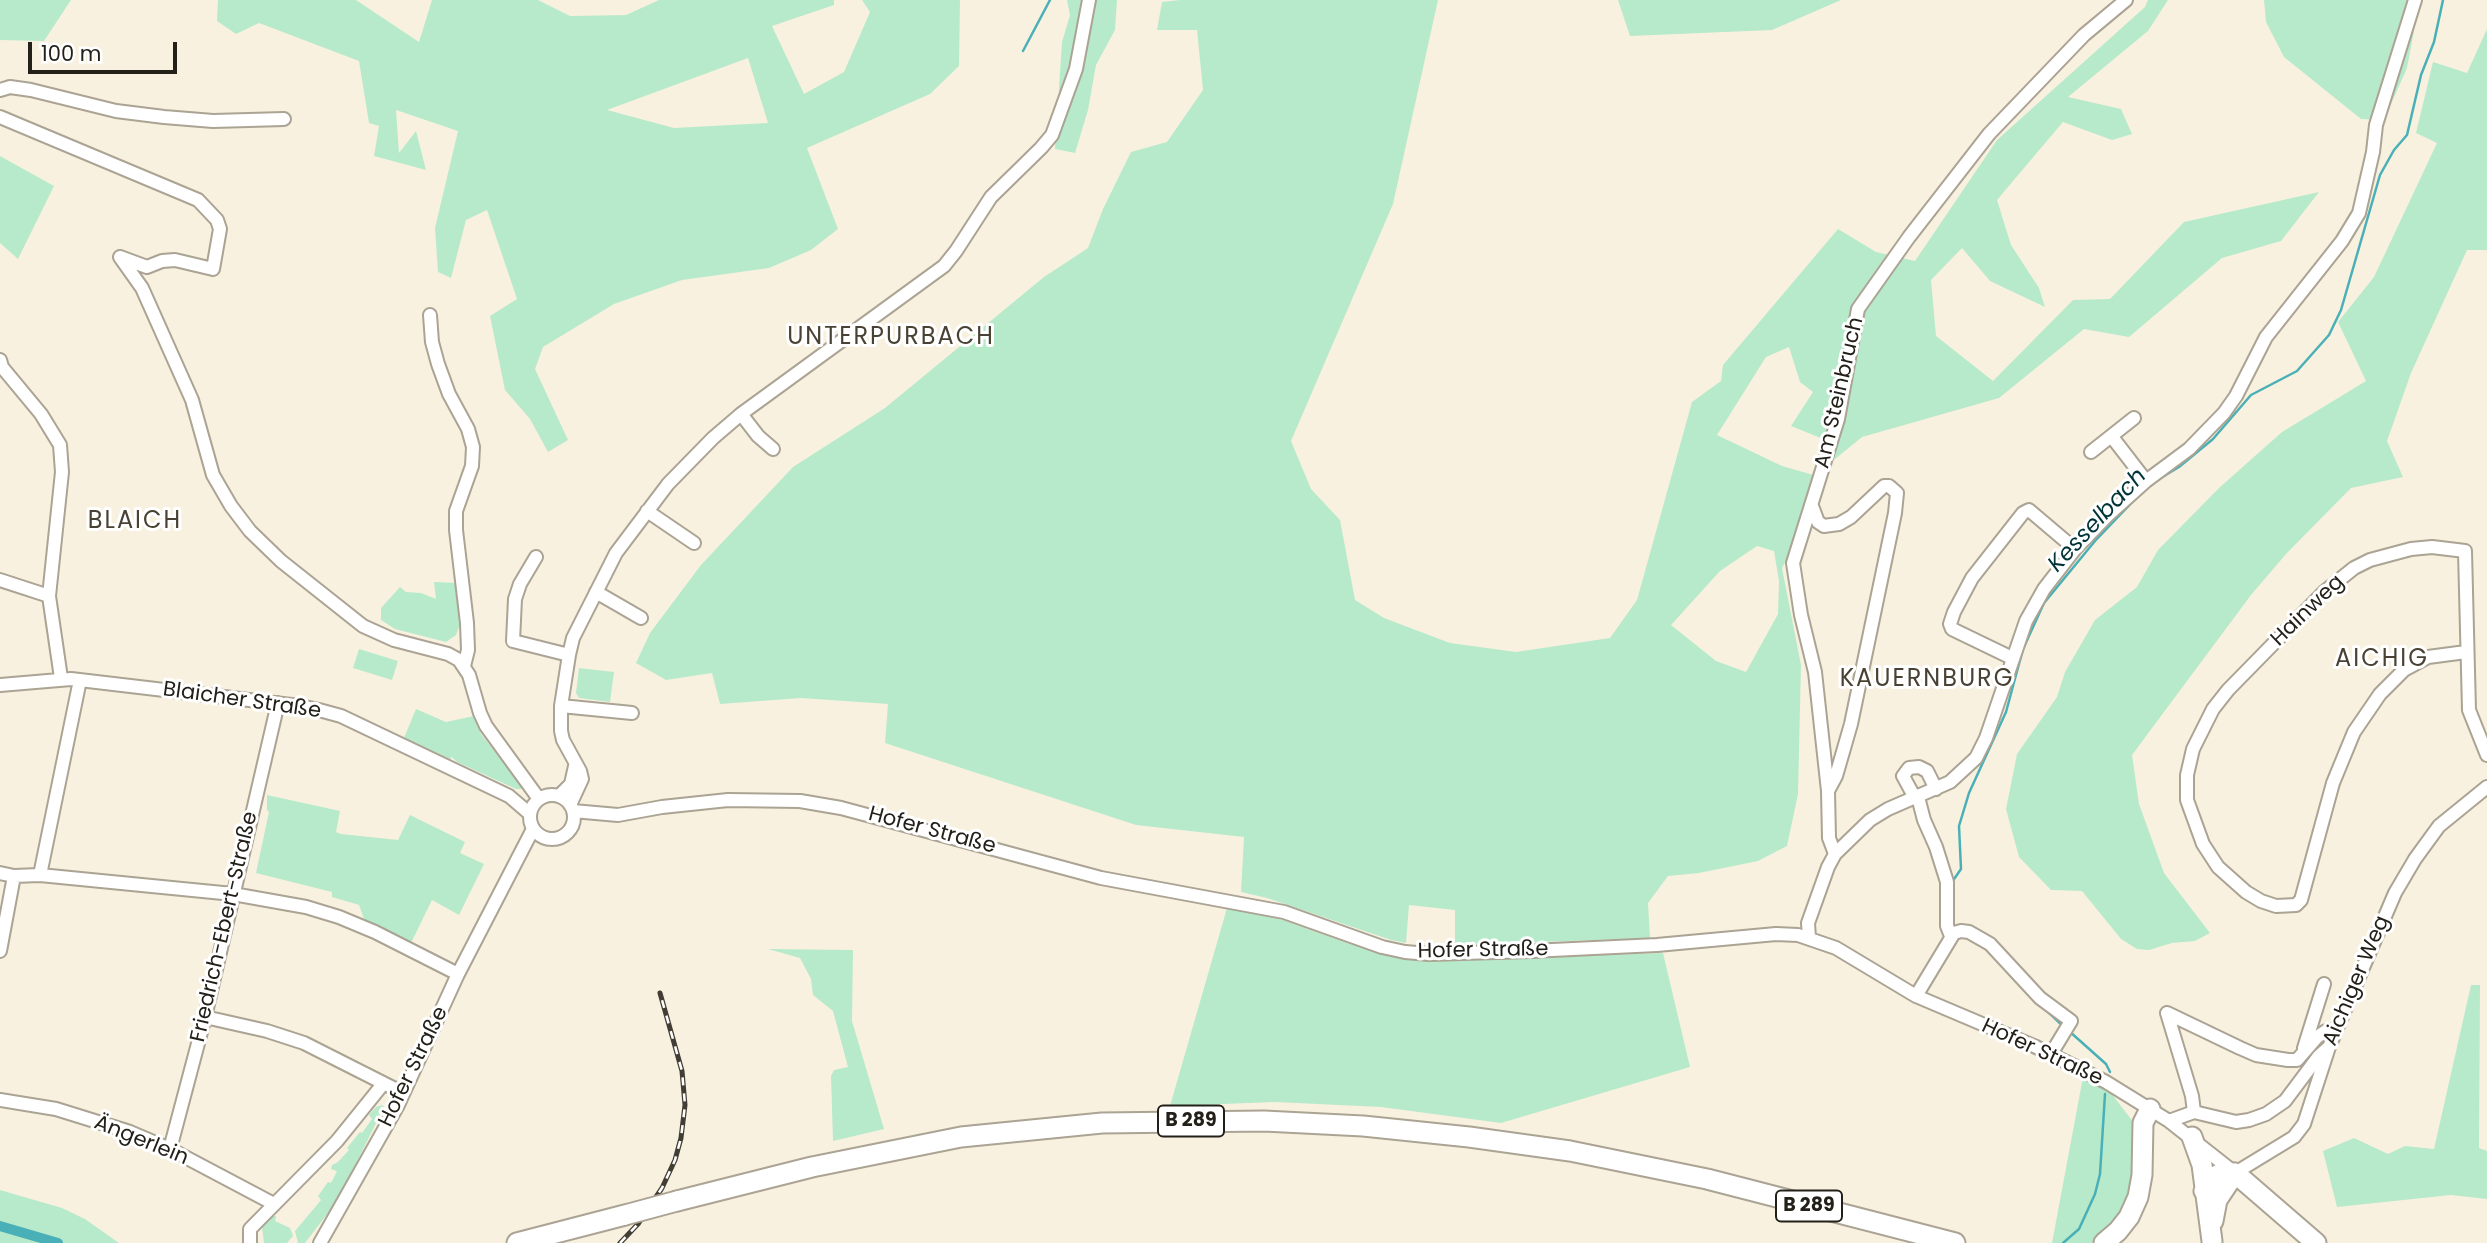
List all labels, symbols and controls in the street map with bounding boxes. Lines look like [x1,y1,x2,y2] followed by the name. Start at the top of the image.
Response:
[32,28,180,72] scale bar
[41,39,101,68] text: 100 m
[1810,315,1870,471] street label: Am Steinbruch
[789,324,993,352] district label: UNTERPURBACH
[2043,463,2153,579] water label: Kesselbach
[89,508,181,536] district label: BLAICH
[2266,570,2350,652] street label: Hainweg
[2336,646,2428,674] district label: AICHIG
[1841,666,2013,694] district label: KAUERNBURG
[161,677,323,725] street label: Blaicher Straße
[866,802,998,860] street label: Hofer Straße
[186,809,264,1045] street label: Friedrich-Ebert-Straße
[2318,912,2396,1050] street label: Aichiger Weg
[1417,937,1549,965] street label: Hofer Straße
[374,1003,454,1131] street label: Hofer Straße
[1977,1014,2107,1092] street label: Hofer Straße
[1158,1106,1224,1136] road number: B 289
[90,1111,192,1171] street label: Ängerlein
[1776,1190,1842,1222] road number: B 289

